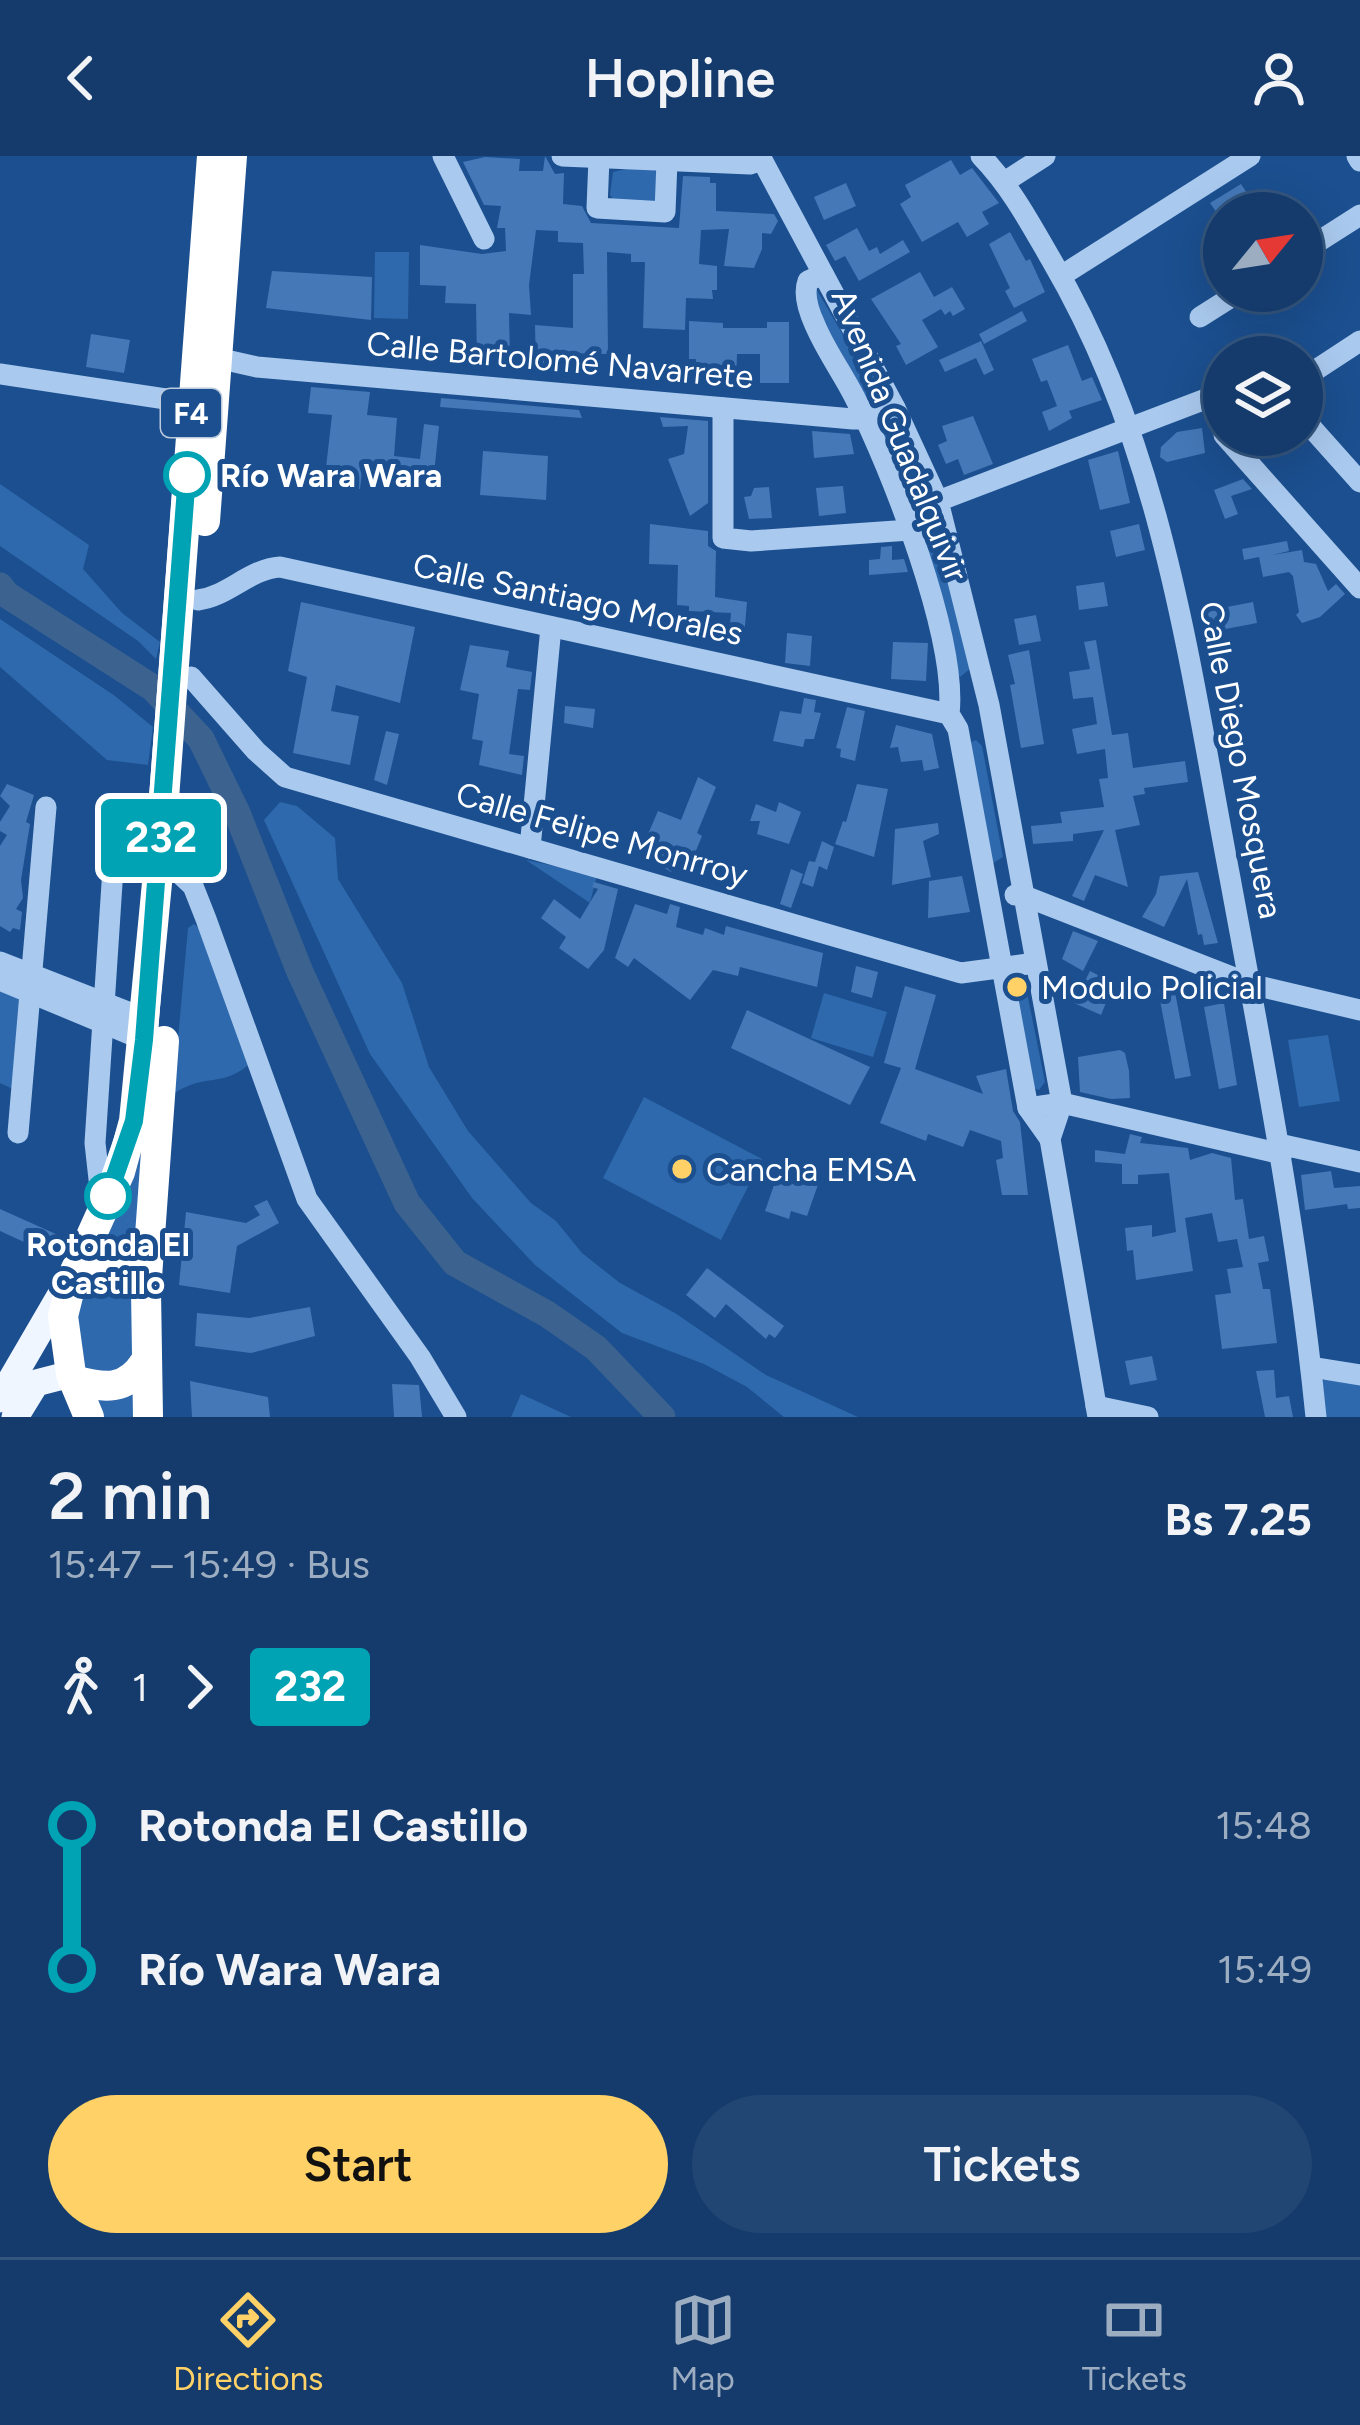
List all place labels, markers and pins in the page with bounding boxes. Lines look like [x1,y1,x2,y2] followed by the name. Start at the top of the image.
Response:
[165,453,209,497] marker: Río Wara Wara
[220,456,442,495] place label: Río Wara Wara
[1041,968,1263,1007] place label: Modulo Policial
[1004,974,1030,1000] marker: Modulo Policial
[706,1150,917,1189] place label: Cancha EMSA
[669,1156,695,1182] marker: Cancha EMSA
[86,1174,130,1218] marker: Rotonda El Castillo
[26,1225,190,1302] place label: Rotonda El Castillo

